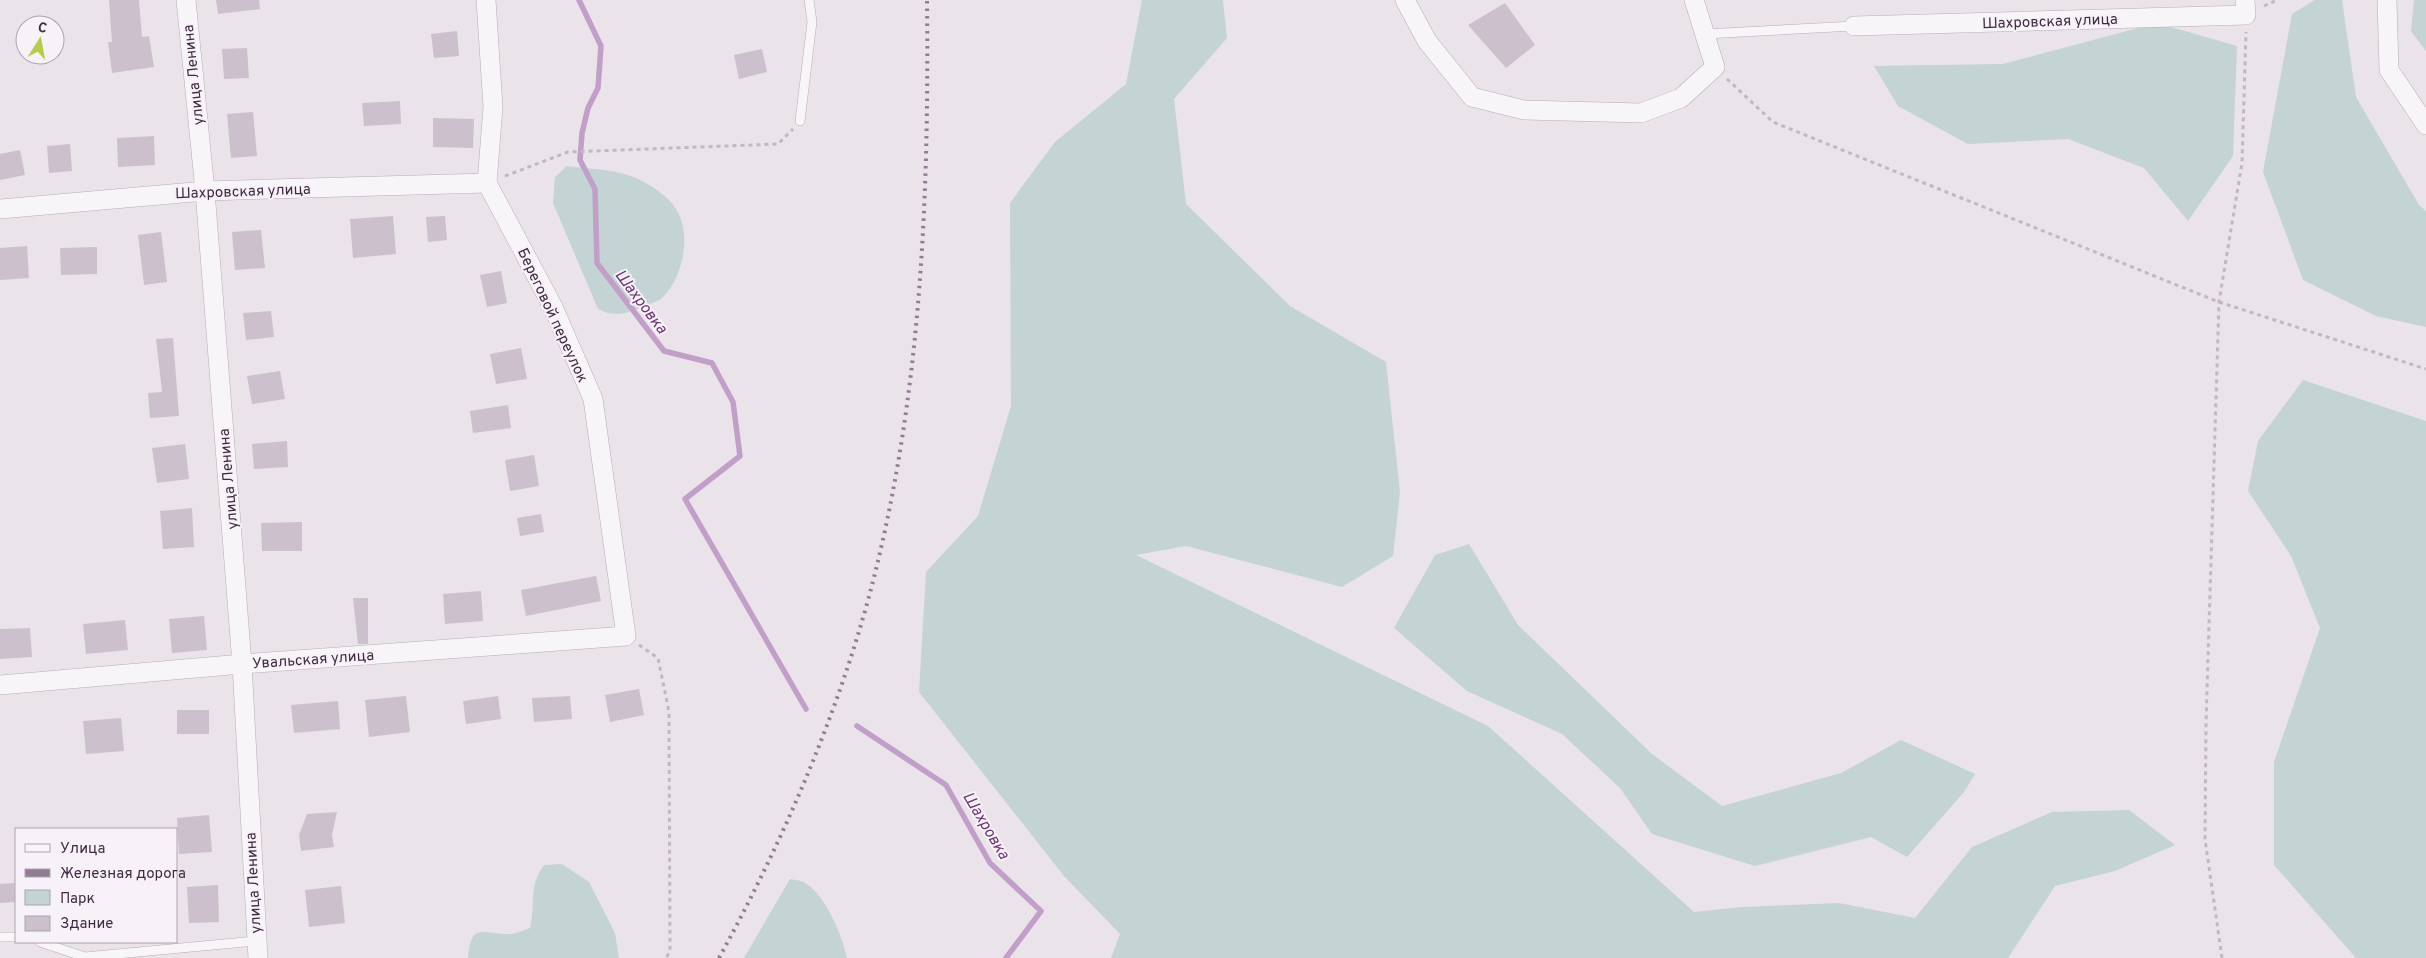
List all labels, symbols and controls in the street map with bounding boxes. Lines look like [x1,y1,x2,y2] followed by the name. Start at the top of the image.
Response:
[1982,11,2118,34] street label: Шахровская улица
[15,15,65,65] north arrow
[36,20,48,38] text: С
[180,24,209,126] street label: улица Ленина
[175,181,311,204] street label: Шахровская улица
[512,245,591,386] street label: Береговой переулок
[610,266,671,339] water label: Шахровка
[216,428,243,530] street label: улица Ленина
[252,647,375,674] street label: Увальская улица
[957,789,1014,864] water label: Шахровка
[15,828,178,943] legend
[242,832,267,934] street label: улица Ленина
[60,840,105,859] text: Улица
[60,865,186,884] text: Железная дорога
[60,890,95,909] text: Парк
[60,915,113,934] text: Здание

